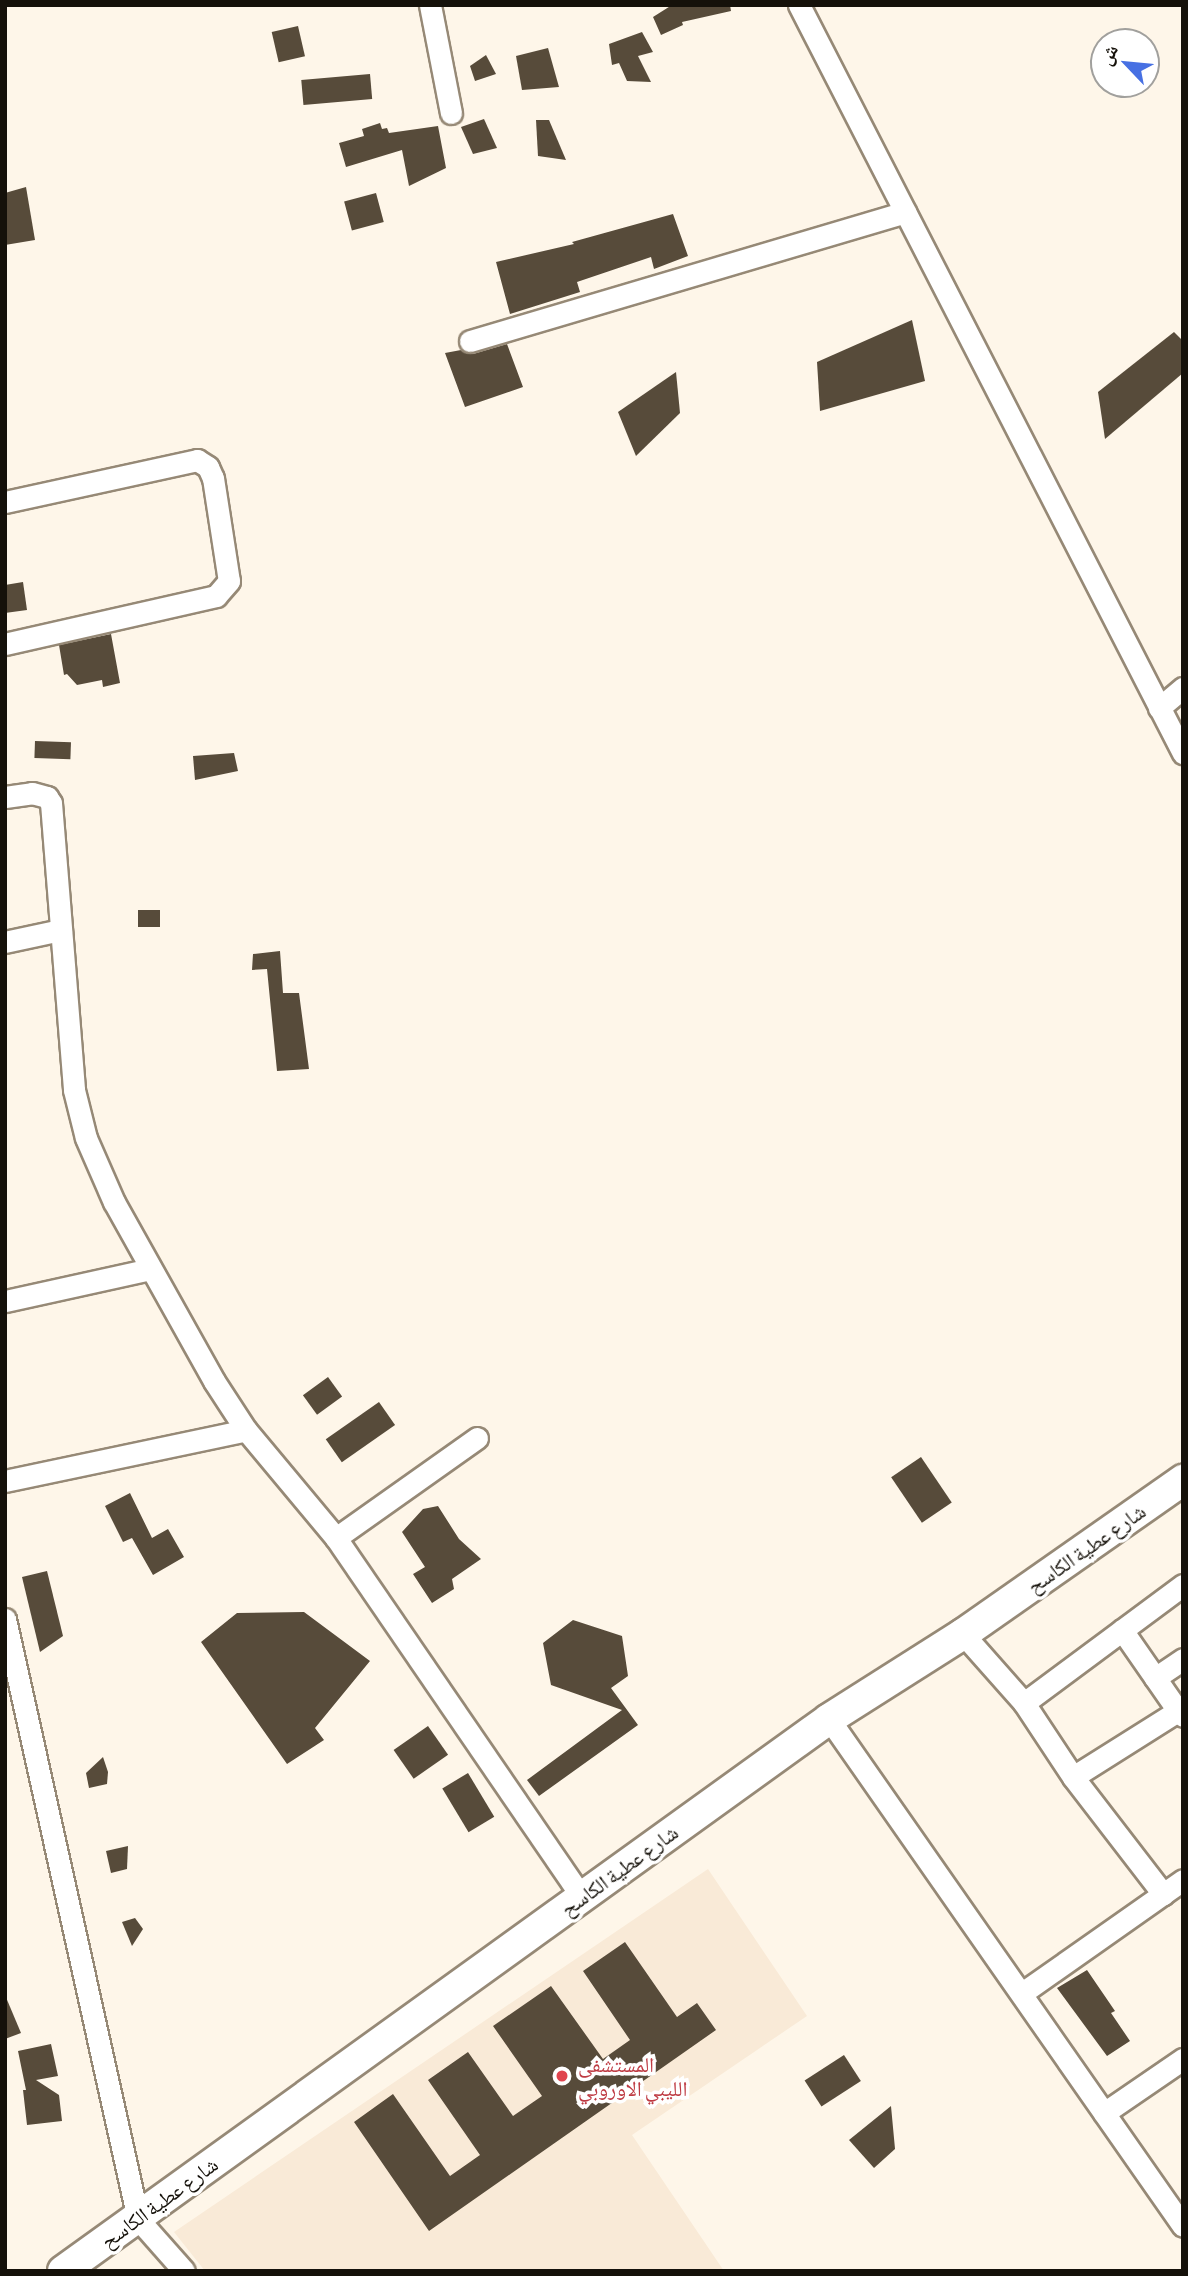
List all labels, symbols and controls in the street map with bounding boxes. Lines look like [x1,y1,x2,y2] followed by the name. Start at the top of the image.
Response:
[1090,28,1160,98] north arrow
[1094,41,1122,69] text: ش
[1022,1498,1150,1598] street label: شارع عطية الكاسح
[555,1819,683,1921] street label: شارع عطية الكاسح
[578,2051,687,2101] place label: المستشفی الليبي الاوروبي
[552,2066,572,2086] marker: المستشفی الليبي الاوروبي
[95,2151,223,2253] street label: شارع عطية الكاسح

